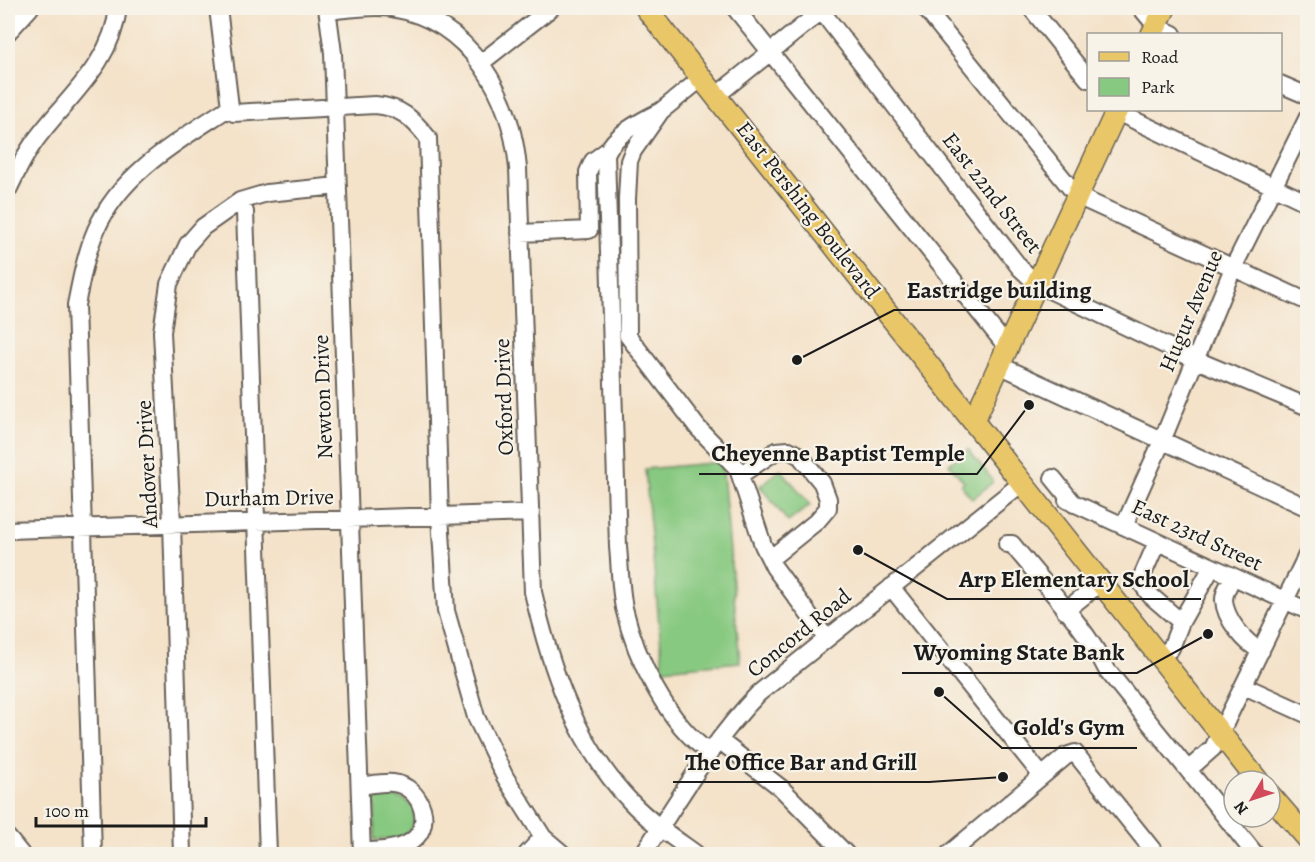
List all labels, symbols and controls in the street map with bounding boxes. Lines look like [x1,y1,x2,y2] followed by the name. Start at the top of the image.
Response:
[1087,33,1282,111] legend
[1141,45,1179,69] text: Road
[1141,75,1175,99] text: Park
[729,115,887,305] street label: East Pershing Boulevard
[935,126,1049,260] street label: East 22nd Street
[1152,245,1230,377] street label: Hugur Avenue
[894,268,1103,310] callout: Eastridge building
[907,274,1092,306] text: Eastridge building
[306,334,340,460] street label: Newton Drive
[487,338,521,456] street label: Oxford Drive
[129,399,165,530] street label: Andover Drive
[699,432,977,474] callout: Cheyenne Baptist Temple
[711,437,965,469] text: Cheyenne Baptist Temple
[204,482,334,514] street label: Durham Drive
[1127,492,1267,578] street label: East 23rd Street
[947,557,1201,599] callout: Arp Elementary School
[958,563,1190,595] text: Arp Elementary School
[740,581,858,684] street label: Concord Road
[902,631,1137,673] callout: Wyoming State Bank
[912,636,1125,668] text: Wyoming State Bank
[1002,706,1137,748] callout: Gold's Gym
[1013,711,1125,743] text: Gold's Gym
[673,740,929,782] callout: The Office Bar and Grill
[685,746,917,778] text: The Office Bar and Grill
[1222,769,1282,829] north arrow
[36,790,206,828] scale bar
[1229,796,1253,819] text: N
[45,799,89,823] text: 100 m

